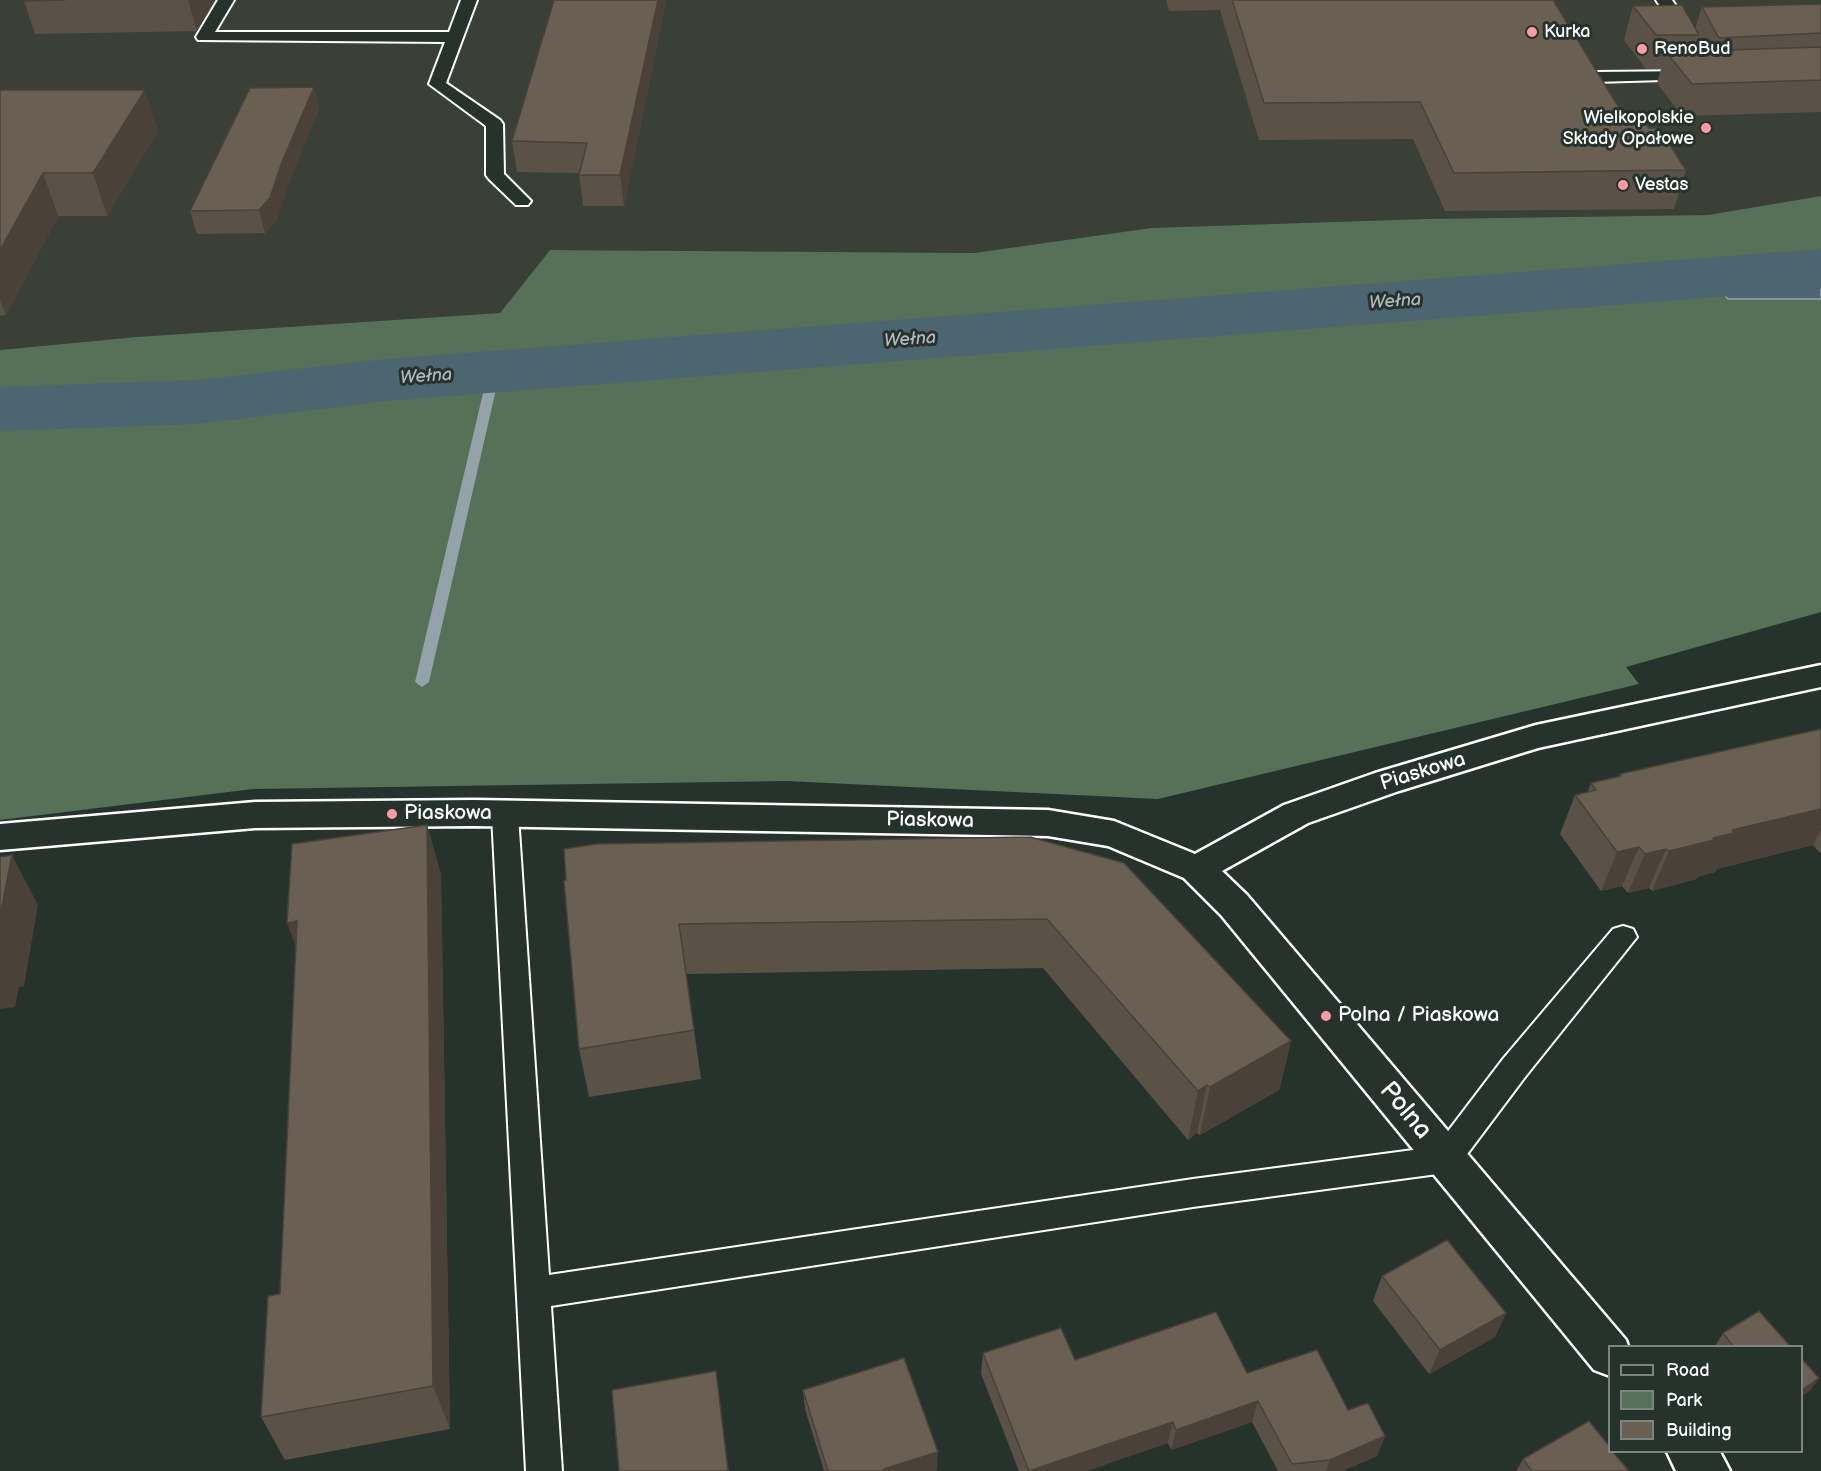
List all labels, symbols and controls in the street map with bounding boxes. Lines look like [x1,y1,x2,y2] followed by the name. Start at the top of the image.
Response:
[1544,21,1590,43] place label: Kurka
[1525,25,1539,39] marker: Kurka
[1654,38,1731,60] place label: RenoBud
[1635,42,1649,56] marker: RenoBud
[1563,107,1694,150] place label: Wielkopolskie Składy Opałowe
[1699,121,1713,135] marker: Wielkopolskie Składy Opałowe
[1635,174,1688,196] place label: Vestas
[1616,178,1630,192] marker: Vestas
[1368,289,1422,315] water label: Wełna
[883,327,937,353] water label: Wełna
[399,364,453,390] water label: Wełna
[1377,747,1469,797] street label: Piaskowa
[404,801,492,827] place label: Piaskowa
[385,807,399,821] marker: Piaskowa
[886,808,974,834] street label: Piaskowa
[1338,1003,1500,1029] place label: Polna / Piaskowa
[1319,1009,1333,1023] marker: Polna / Piaskowa
[1372,1076,1438,1146] street label: Polna
[1608,1345,1803,1453] legend
[1666,1360,1710,1381] text: Road
[1666,1390,1702,1411] text: Park
[1666,1420,1732,1441] text: Building

